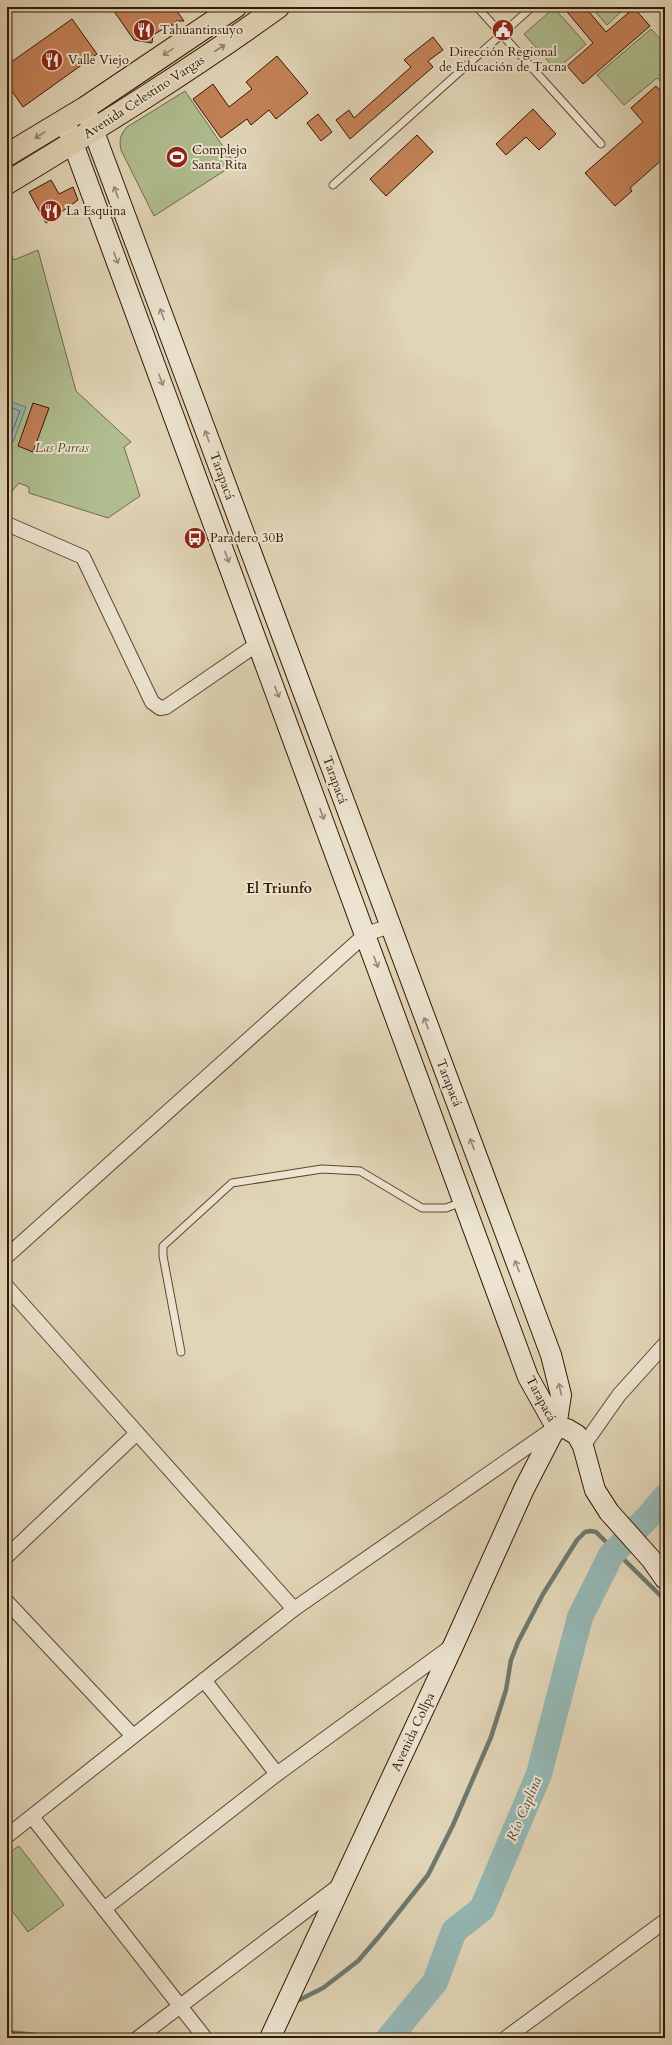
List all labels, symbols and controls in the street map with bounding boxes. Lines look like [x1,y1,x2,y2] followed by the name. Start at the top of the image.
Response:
[131,17,157,43] restaurant icon: Tahuantinsuyo
[490,17,516,43] public building icon: Dirección Regional de Educación de Tacna
[160,21,243,39] place label: Tahuantinsuyo
[439,43,567,76] place label: Dirección Regional de Educación de Tacna
[214,44,225,52] one-way arrow
[39,47,65,73] restaurant icon: Valle Viejo
[163,48,174,56] one-way arrow
[68,51,129,69] place label: Valle Viejo
[80,51,208,143] street label: Avenida Celestino Vargas
[34,131,45,140] one-way arrow
[192,141,248,174] place label: Complejo Santa Rita
[164,144,190,170] sports icon: Complejo Santa Rita
[112,187,120,199] one-way arrow
[38,198,64,224] restaurant icon: La Esquina
[66,202,126,220] place label: La Esquina
[112,251,120,263] one-way arrow
[157,308,165,320] one-way arrow
[158,373,166,385] one-way arrow
[203,430,211,442] one-way arrow
[35,439,89,457] park label: Las Parras
[205,450,239,503] street label: Tarapacá
[182,525,208,551] bus stop icon: Paradero 30B
[210,529,284,547] place label: Paradero 30B
[223,550,231,562] one-way arrow
[273,686,281,698] one-way arrow
[318,754,352,807] street label: Tarapacá
[318,807,326,819] one-way arrow
[246,879,312,898] district label: El Triunfo
[373,956,381,968] one-way arrow
[422,1017,430,1029] one-way arrow
[432,1057,466,1110] street label: Tarapacá
[467,1139,475,1151] one-way arrow
[513,1260,521,1272] one-way arrow
[521,1373,561,1425] street label: Tarapacá
[555,1383,563,1396] one-way arrow
[387,1689,439,1774] street label: Avenida Collpa
[502,1774,546,1844] water label: Río Caplina

